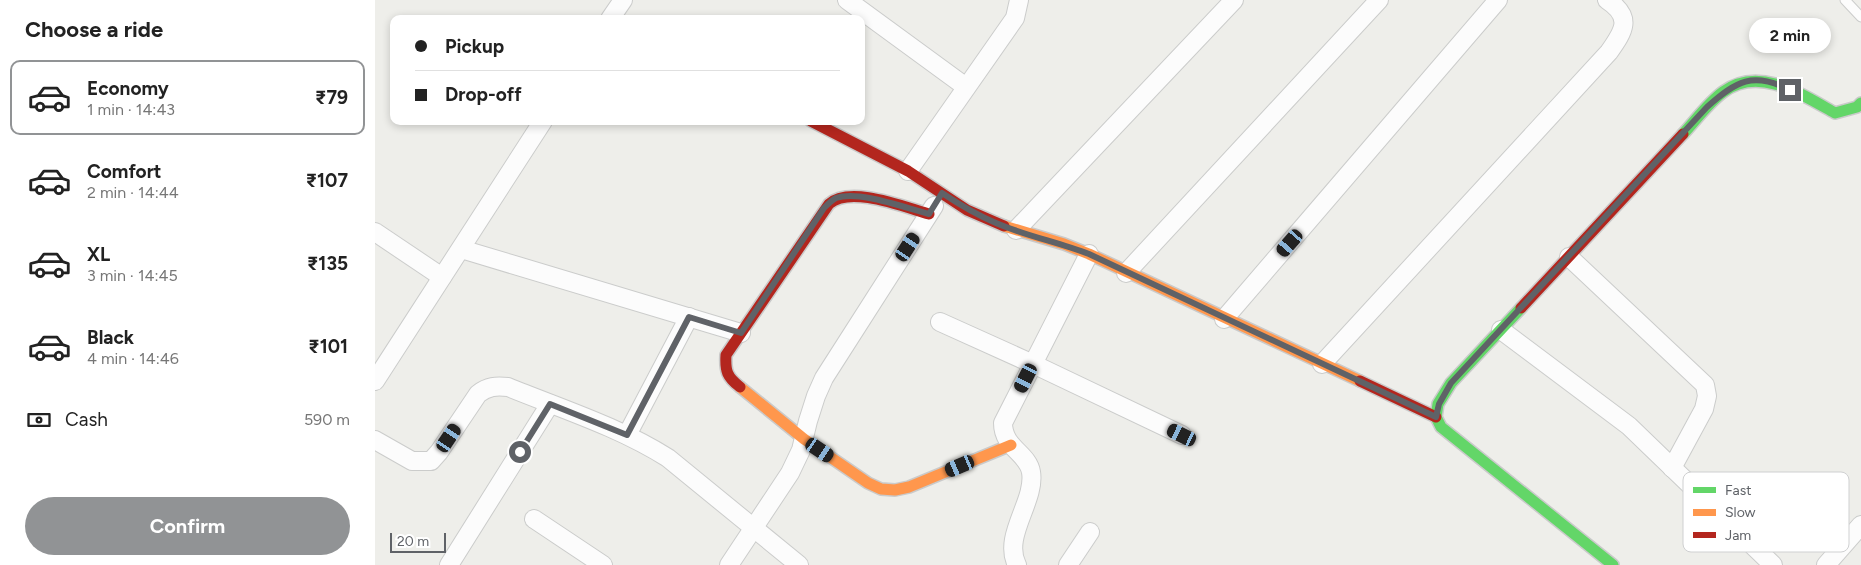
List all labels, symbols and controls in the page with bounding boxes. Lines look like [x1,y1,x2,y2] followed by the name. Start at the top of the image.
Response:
[25,16,163,43] text: Choose a ride
[1749,18,1831,52] callout: 2 min
[1770,26,1810,45] text: 2 min
[445,35,504,58] text: Pickup
[27,75,72,120] icon: car
[87,77,169,100] text: Economy
[1779,79,1801,101] route end
[445,83,522,106] text: Drop-off
[315,86,348,109] text: ₹79
[87,100,175,119] text: 1 min · 14:43
[27,158,72,203] icon: car
[87,160,162,183] text: Comfort
[306,169,348,192] text: ₹107
[87,183,179,202] text: 2 min · 14:44
[1274,227,1305,259] car
[893,230,922,264] car
[27,241,72,286] icon: car
[87,243,110,266] text: XL
[307,252,348,275] text: ₹135
[87,266,178,285] text: 3 min · 14:45
[27,324,72,369] icon: car
[87,326,134,349] text: Black
[308,335,348,358] text: ₹101
[87,349,179,368] text: 4 min · 14:46
[1012,361,1039,395] car
[25,406,53,434] icon: cash
[65,408,108,431] text: Cash
[304,410,350,429] text: 590 m
[434,421,463,455] car
[1165,422,1198,448] car
[803,435,836,465] car
[509,441,531,463] route start
[943,453,976,479] car
[1683,472,1849,552] legend
[1725,482,1751,499] text: Fast
[25,497,350,555] button: Confirm
[1725,504,1756,521] text: Slow
[1725,527,1751,544] text: Jam
[390,530,446,553] scale bar
[397,533,429,550] text: 20 m

